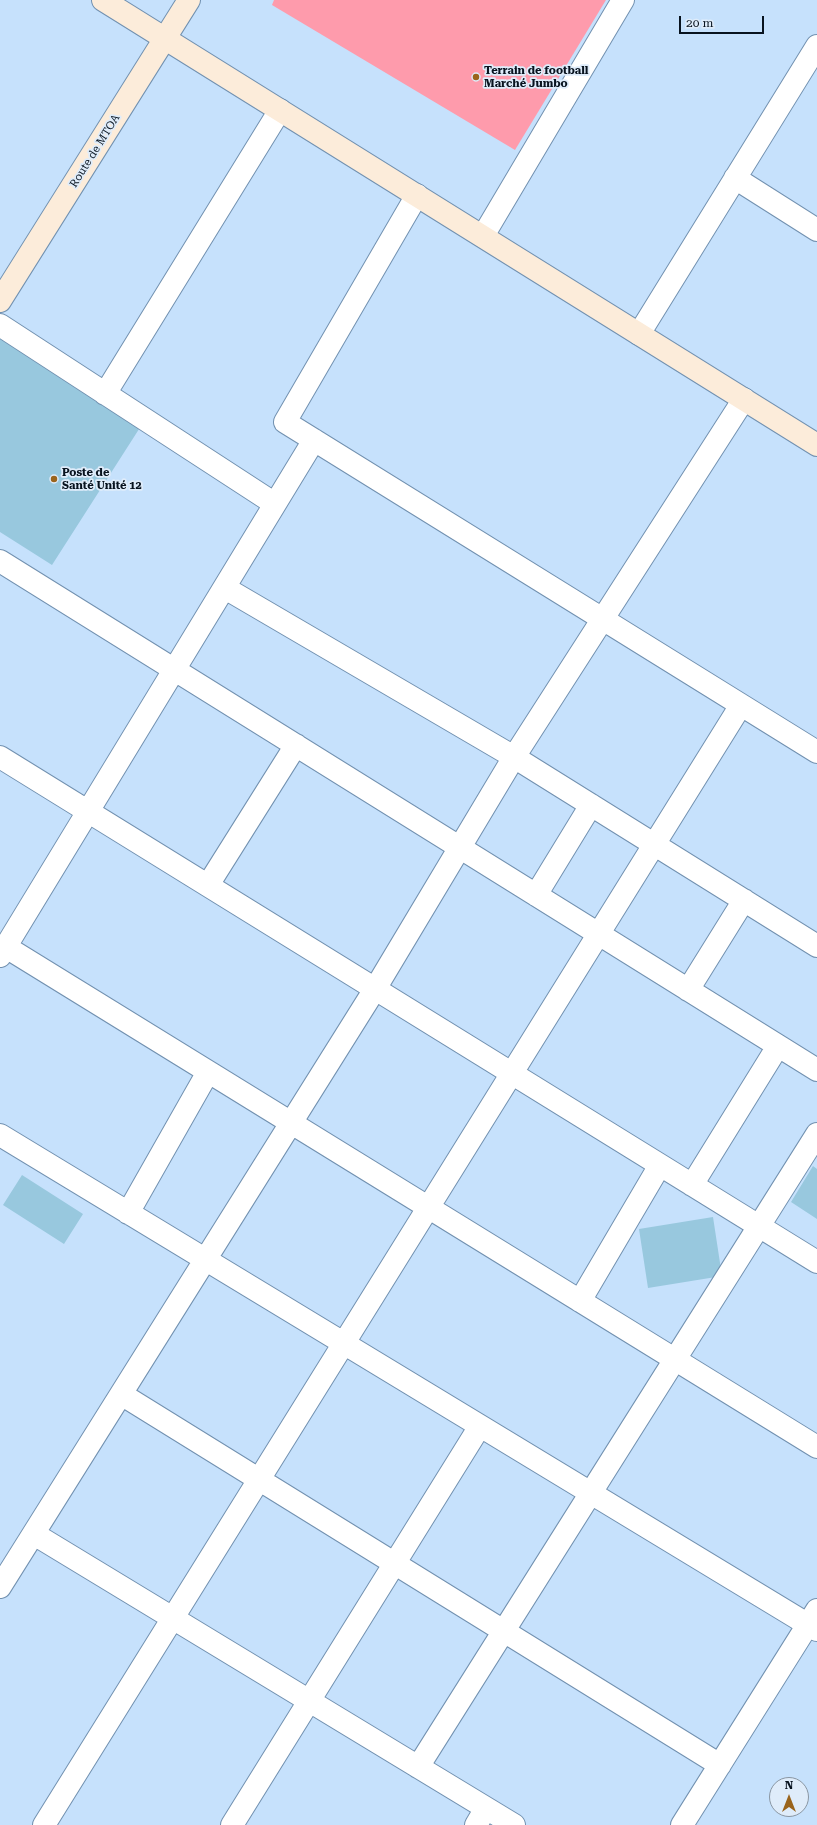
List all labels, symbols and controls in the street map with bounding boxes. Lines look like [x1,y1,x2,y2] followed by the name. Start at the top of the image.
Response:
[681,8,766,34] scale bar
[686,16,713,30] text: 20 m
[484,64,588,90] place label: Terrain de football Marché Jumbo
[471,72,481,82] marker: Terrain de football Marché Jumbo
[67,112,123,190] street label: Route de MTOA
[62,466,142,492] place label: Poste de Santé Unité 12
[49,474,59,484] marker: Poste de Santé Unité 12
[769,1777,809,1817] north arrow
[785,1779,793,1792] text: N

